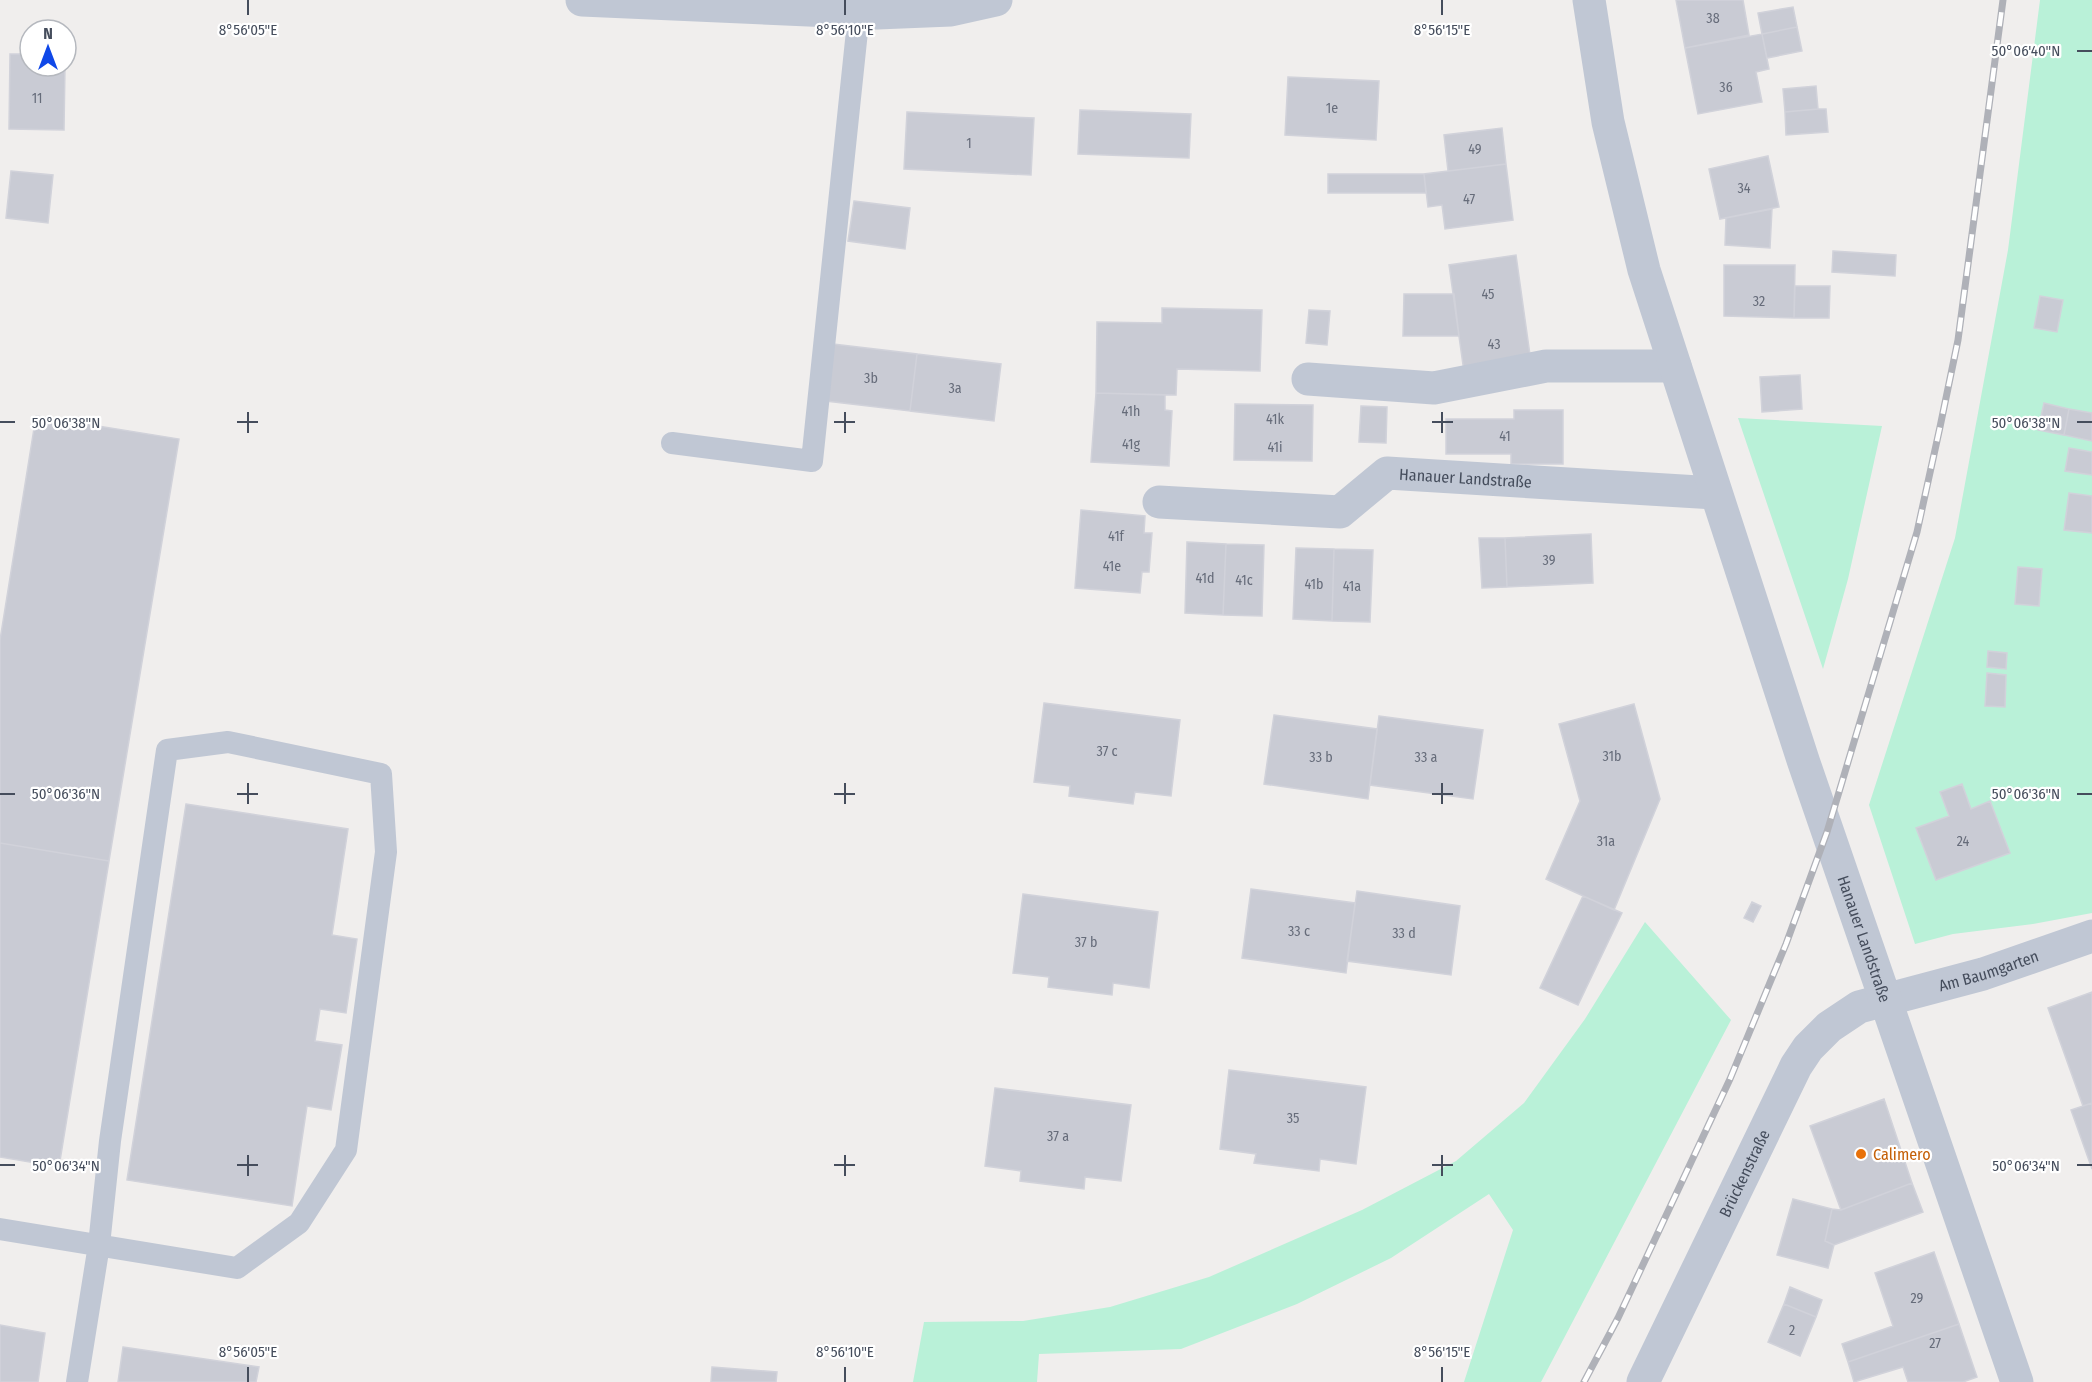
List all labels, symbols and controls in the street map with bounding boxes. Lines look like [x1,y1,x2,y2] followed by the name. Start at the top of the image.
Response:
[1706,10,1720,27] house number: 38
[18,18,78,78] north arrow
[219,21,277,39] text: 8°56'05"E
[816,21,874,39] text: 8°56'10"E
[1414,21,1470,39] text: 8°56'15"E
[43,24,53,43] text: N
[1992,42,2060,60] text: 50°06'40"N
[1719,79,1733,96] house number: 36
[32,90,42,107] house number: 11
[1326,100,1338,117] house number: 1e
[966,135,972,152] house number: 1
[1468,141,1482,158] house number: 49
[1737,180,1751,197] house number: 34
[1463,191,1475,208] house number: 47
[1481,286,1495,303] house number: 45
[1753,293,1765,310] house number: 32
[1488,336,1500,353] house number: 43
[864,370,878,387] house number: 3b
[948,380,962,397] house number: 3a
[1122,403,1140,420] house number: 41h
[1266,411,1284,428] house number: 41k
[32,414,100,432] text: 50°06'38"N
[1992,414,2060,432] text: 50°06'38"N
[1499,428,1511,445] house number: 41
[1122,436,1140,453] house number: 41g
[1267,439,1283,456] house number: 41i
[1399,464,1532,491] street label: Hanauer Landstraße
[1108,528,1126,545] house number: 41f
[1543,552,1556,569] house number: 39
[1103,558,1121,575] house number: 41e
[1196,570,1214,587] house number: 41d
[1235,572,1253,589] house number: 41c
[1305,576,1323,593] house number: 41b
[1343,578,1361,595] house number: 41a
[1096,743,1118,760] house number: 37 c
[1603,748,1621,765] house number: 31b
[1309,749,1333,766] house number: 33 b
[1415,749,1438,766] house number: 33 a
[32,785,100,803] text: 50°06'36"N
[1992,785,2060,803] text: 50°06'36"N
[1597,833,1615,850] house number: 31a
[1957,833,1970,850] house number: 24
[1834,873,1895,1005] street label: Hanauer Landstraße
[1288,923,1310,940] house number: 33 c
[1392,925,1416,942] house number: 33 d
[1075,934,1097,951] house number: 37 b
[1936,946,2041,995] street label: Am Baumgarten
[1287,1110,1299,1127] house number: 35
[1715,1126,1773,1220] street label: Brückenstraße
[1047,1128,1069,1145] house number: 37 a
[1873,1145,1931,1164] place label: Calimero
[1854,1147,1868,1161] marker: Calimero
[32,1157,100,1175] text: 50°06'34"N
[1992,1157,2060,1175] text: 50°06'34"N
[1911,1290,1924,1307] house number: 29
[1789,1322,1795,1339] house number: 2
[1929,1335,1941,1352] house number: 27
[219,1343,277,1361] text: 8°56'05"E
[816,1343,874,1361] text: 8°56'10"E
[1414,1343,1470,1361] text: 8°56'15"E

